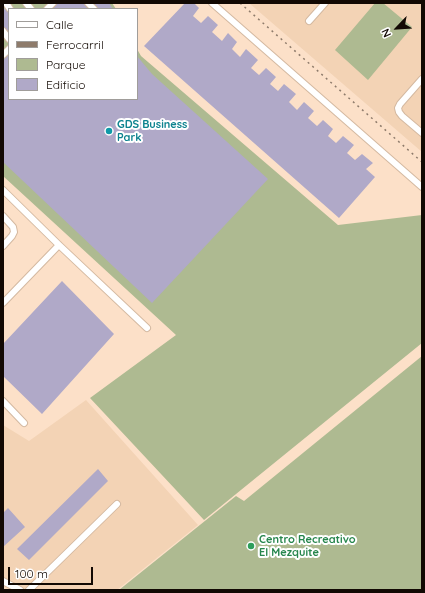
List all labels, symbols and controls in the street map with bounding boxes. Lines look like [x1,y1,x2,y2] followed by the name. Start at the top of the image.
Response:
[8,8,138,100] legend
[377,8,417,48] north arrow
[46,17,73,32] text: Calle
[378,26,394,40] text: N
[46,37,104,52] text: Ferrocarril
[46,57,86,72] text: Parque
[46,77,86,92] text: Edificio
[117,118,187,144] place label: GDS Business Park
[104,126,114,136] marker: GDS Business Park
[259,533,356,559] place label: Centro Recreativo El Mezquite
[246,541,256,551] marker: Centro Recreativo El Mezquite
[10,559,95,585] scale bar
[15,566,48,581] text: 100 m

